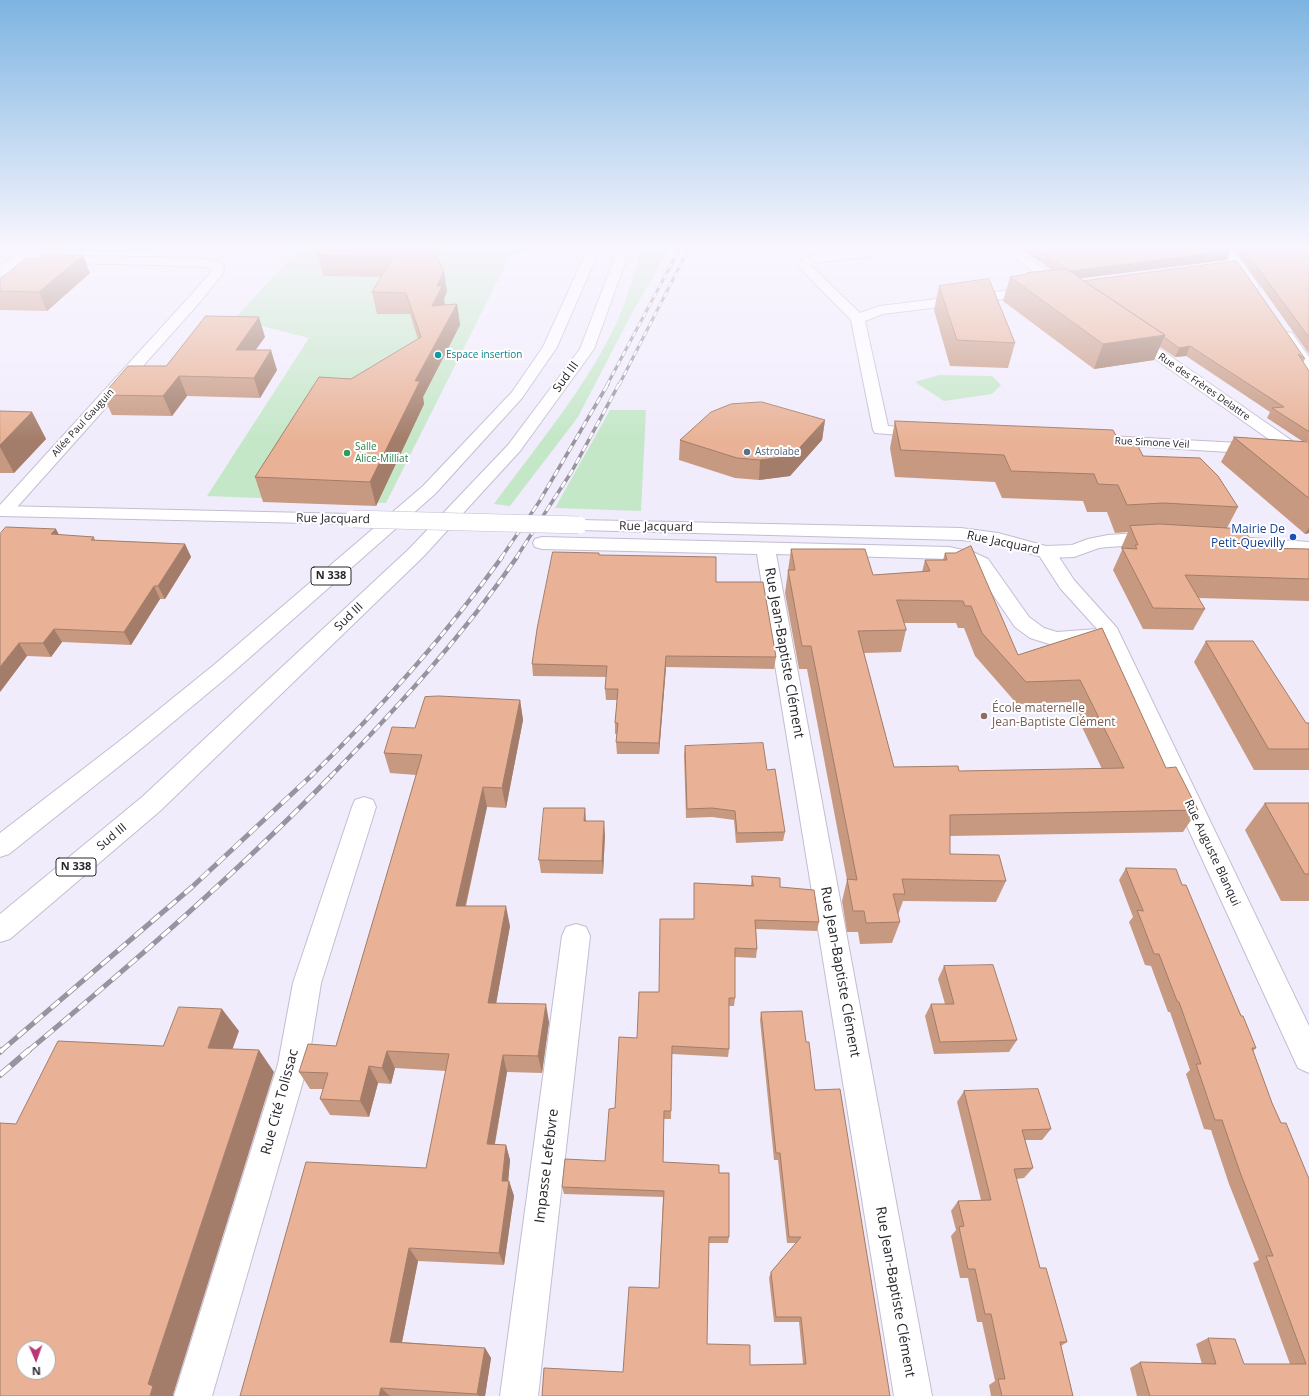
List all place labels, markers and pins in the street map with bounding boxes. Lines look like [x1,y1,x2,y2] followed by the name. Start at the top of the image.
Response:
[446,349,522,361] place label: Espace insertion
[433,350,443,360] marker: Espace insertion
[355,441,408,464] place label: Salle Alice-Milliat
[755,446,800,458] place label: Astrolabe
[742,447,752,457] marker: Astrolabe
[342,448,352,458] marker: Salle Alice-Milliat
[1211,523,1285,551] place label: Mairie De Petit-Quevilly
[1288,532,1298,542] marker: Mairie De Petit-Quevilly
[992,702,1116,730] place label: École maternelle Jean-Baptiste Clément
[979,711,989,721] marker: École maternelle Jean-Baptiste Clément

